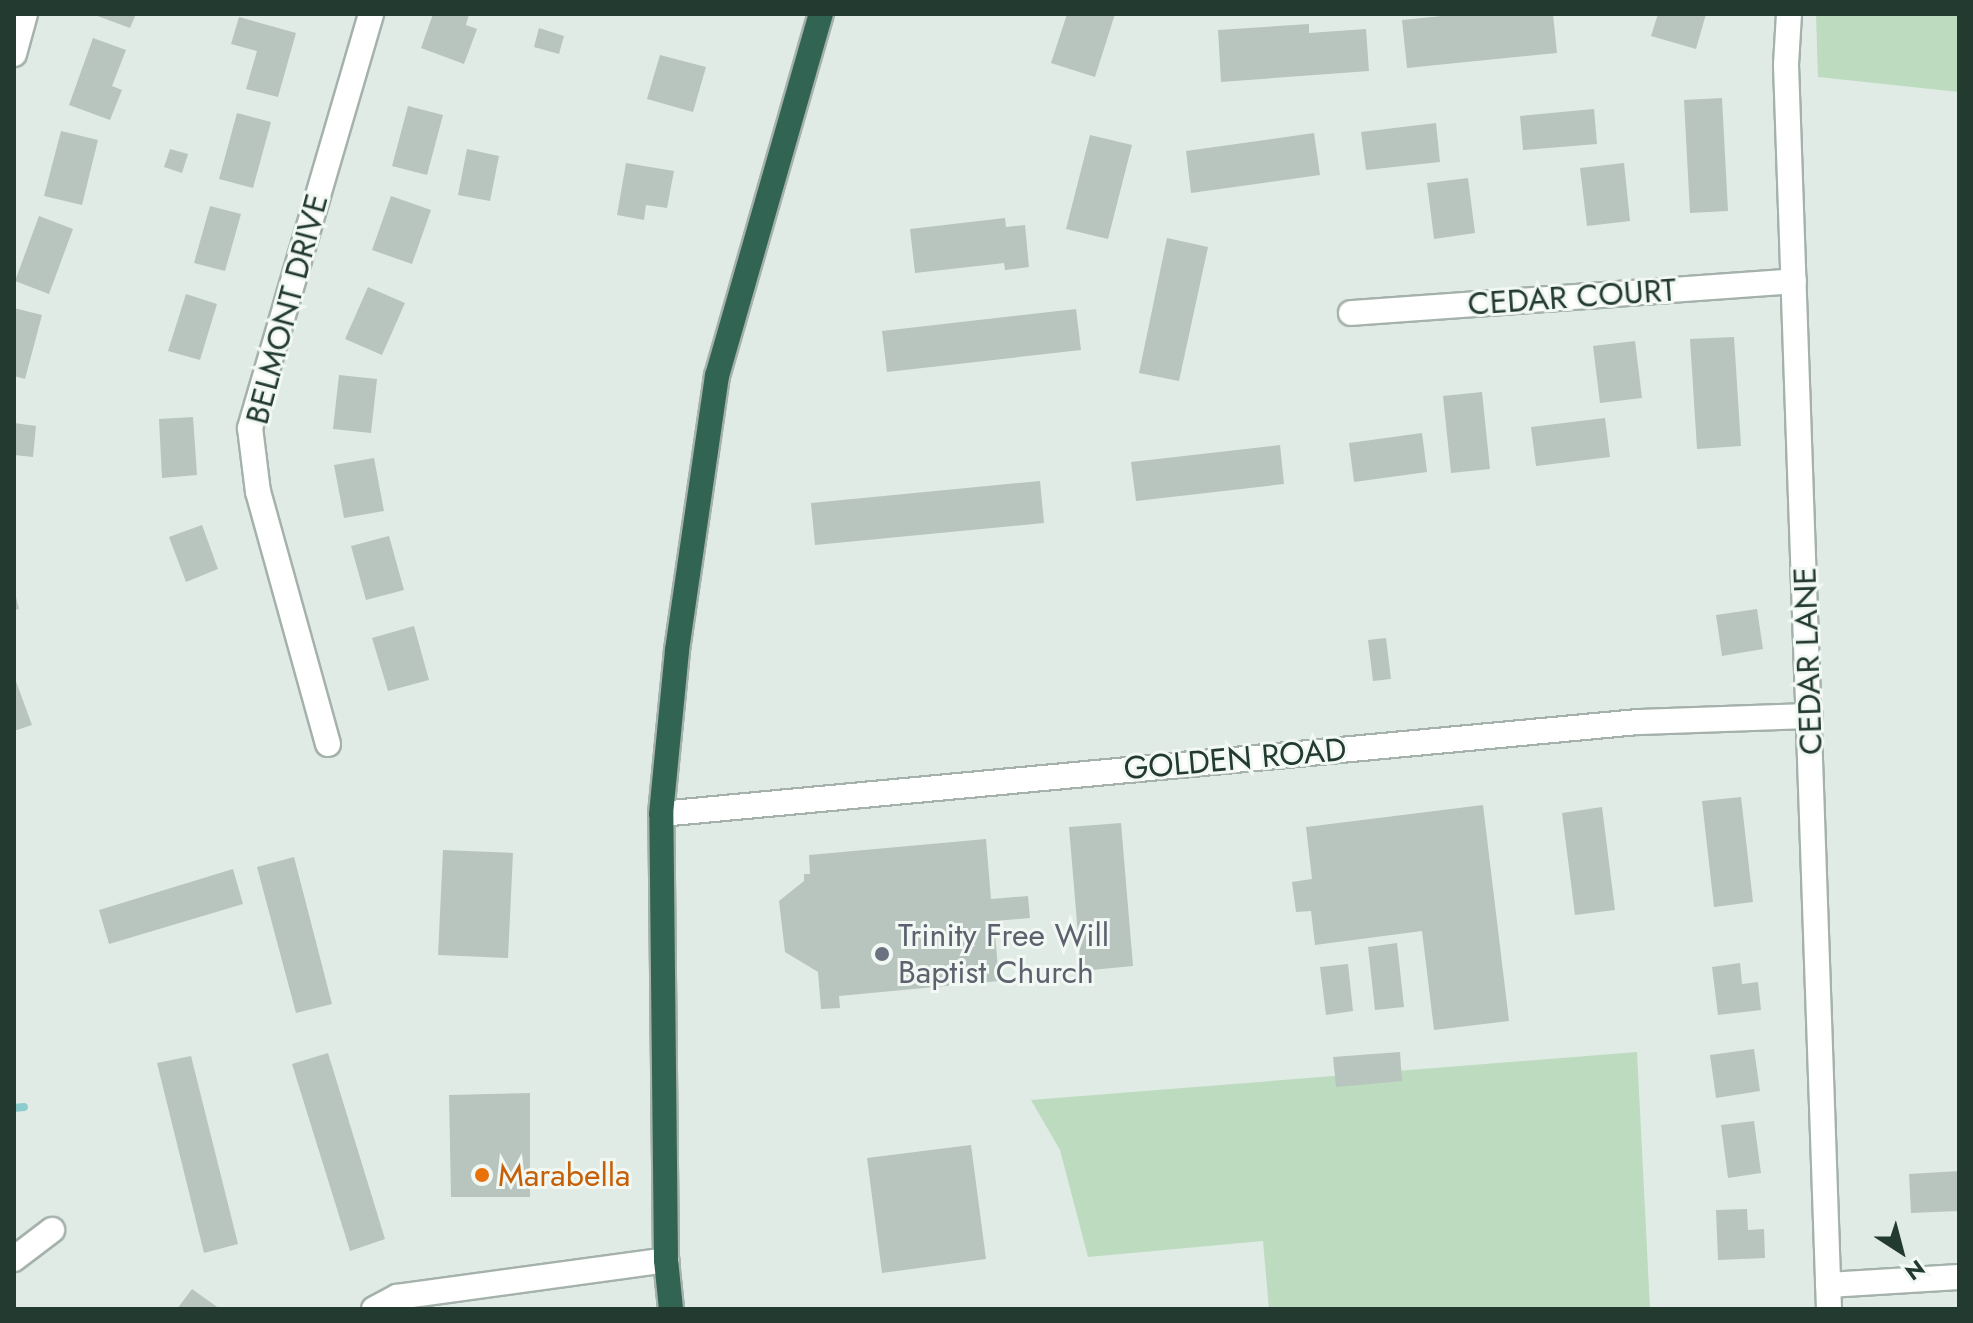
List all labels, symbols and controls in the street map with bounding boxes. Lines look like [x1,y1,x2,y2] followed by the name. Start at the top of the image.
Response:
[238,190,336,428] street label: BELMONT DRIVE
[1466,271,1678,323] street label: CEDAR COURT
[1786,566,1830,756] street label: CEDAR LANE
[1122,730,1348,788] street label: GOLDEN ROAD
[898,917,1109,992] place label: Trinity Free Will Baptist Church
[873,945,891,963] marker: Trinity Free Will Baptist Church
[498,1156,631,1194] place label: Marabella
[473,1166,491,1184] marker: Marabella
[1861,1211,1941,1291] north arrow
[1899,1252,1932,1288] text: N

